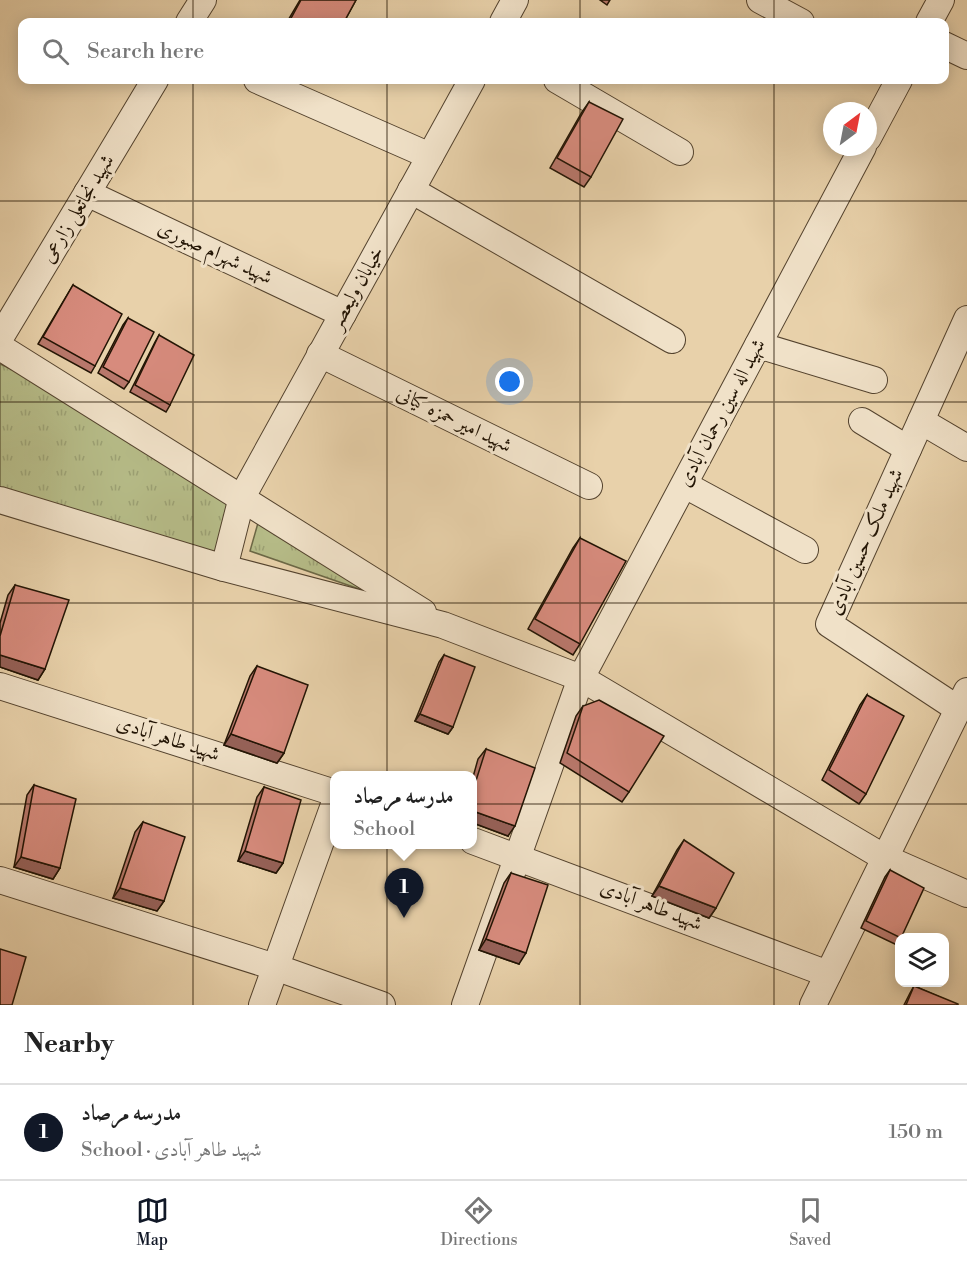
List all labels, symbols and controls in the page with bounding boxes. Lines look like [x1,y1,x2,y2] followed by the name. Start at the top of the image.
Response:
[18,18,949,84] search box
[39,35,72,68] icon: search
[87,38,204,65] text: Search here
[823,102,877,156] north arrow
[36,150,121,268] street label: شهید نجاتعلی زارعی
[152,215,276,294] street label: شهید شهرام صبوری
[323,242,390,336] street label: خیابان ولیعصر
[672,334,772,491] street label: شهید اله سین رحمان آبادی
[495,367,524,396] your location
[392,381,516,459] street label: شهید امیر حمزه کیانی
[822,465,909,619] street label: شهید ملک حسین آبادی
[113,710,223,767] street label: شهید طاهر آبادی
[330,771,477,849] popup
[353,783,454,810] text: مدرسه مرصاد
[353,817,415,842] text: School
[384,868,424,918] pin: 1
[596,874,706,937] street label: شهید طاهر آبادی
[895,933,949,987] map controls
[895,933,949,987] button: layers
[24,1028,114,1060] text: Nearby
[81,1100,181,1127] text: مدرسه مرصاد
[39,1120,48,1145] text: 1
[888,1120,943,1145] text: 150 m
[81,1138,262,1163] text: School · شهید طاهر آبادی
[136,1194,169,1250] tab: Map
[440,1194,518,1250] tab: Directions
[789,1194,831,1250] tab: Saved

